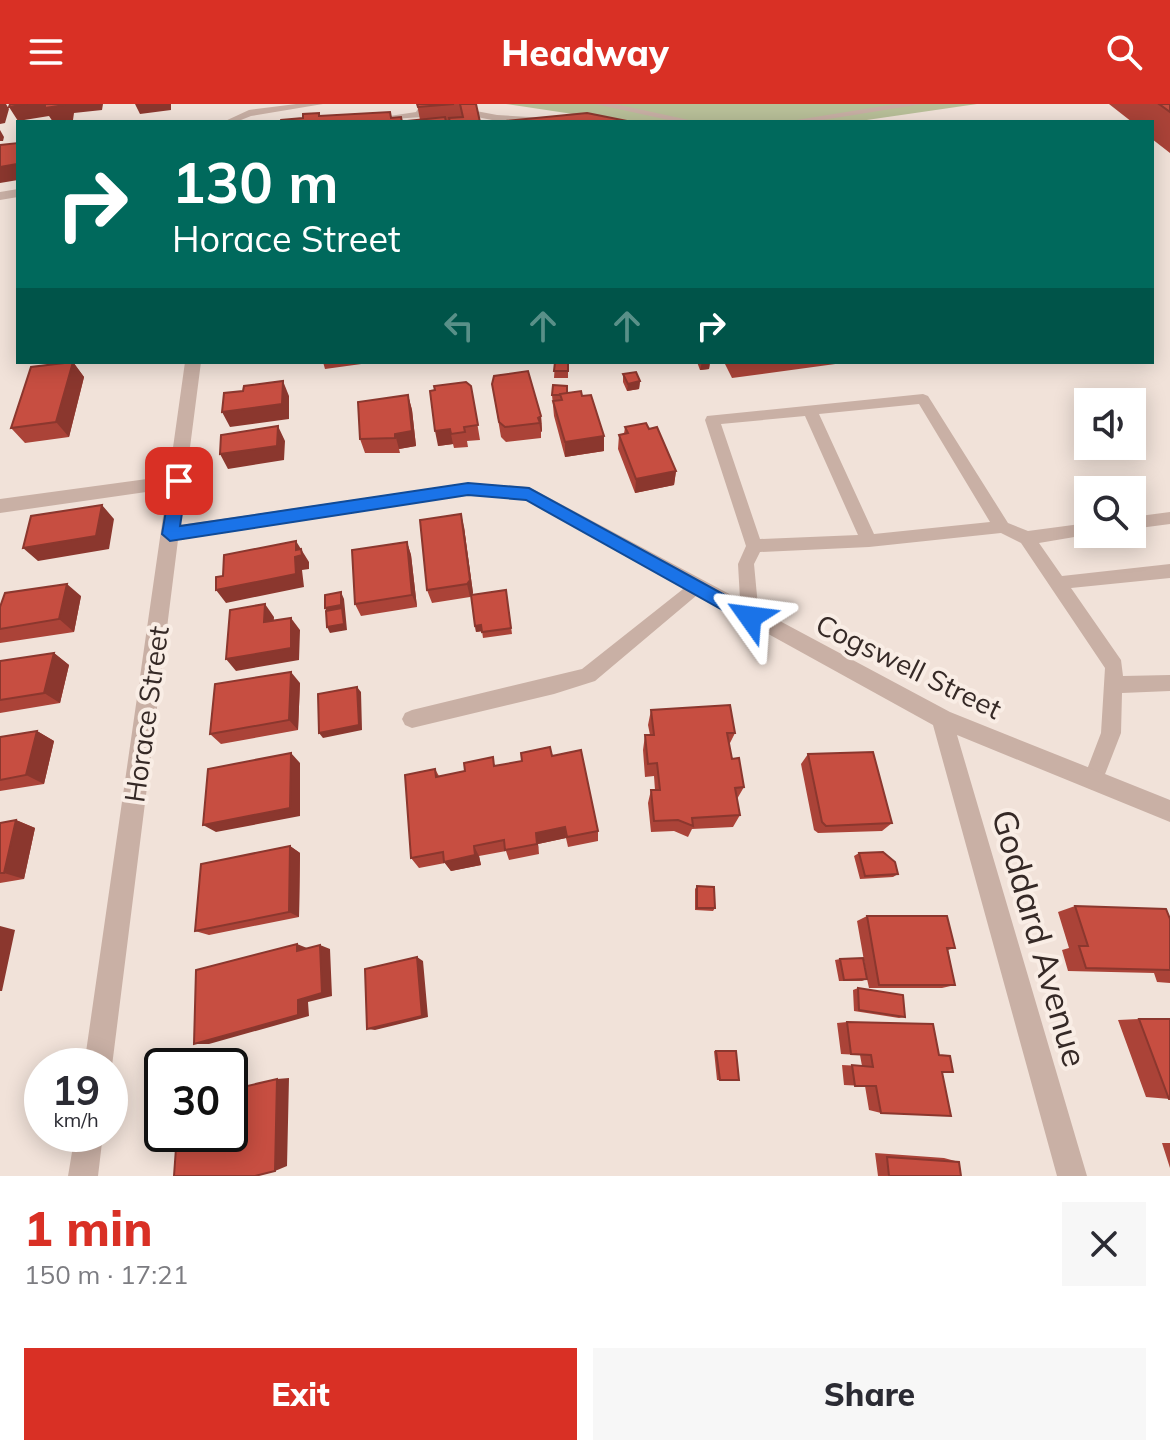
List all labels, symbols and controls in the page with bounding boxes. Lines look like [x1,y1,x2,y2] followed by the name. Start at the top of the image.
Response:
[24,30,68,74] icon: menu
[501,30,669,75] text: Headway
[1102,30,1146,74] icon: search
[172,147,339,217] text: 130 m
[40,152,144,256] icon: right
[172,216,401,261] text: Horace Street
[437,304,481,348] icon: left
[521,304,565,348] icon: ahead
[605,304,649,348] icon: ahead
[689,304,733,348] icon: right
[1074,388,1146,548] map controls
[1074,388,1146,460] button: sound
[145,447,213,515] pin
[157,459,201,503] icon: arrive
[1074,476,1146,548] button: search
[708,575,792,659] position arrow
[811,606,1008,726] street label: Cogswell Street
[116,623,176,804] street label: Horace Street
[983,805,1097,1071] street label: Goddard Avenue
[144,1048,248,1152] speed limit sign: 30
[52,1065,100,1115] text: 19
[53,1107,99,1132] text: km/h
[24,1198,153,1258] text: 1 min
[1062,1202,1146,1286] button: close
[24,1258,188,1291] text: 150 m · 17:21
[24,1348,577,1440] button: Exit
[593,1348,1146,1440] button: Share

